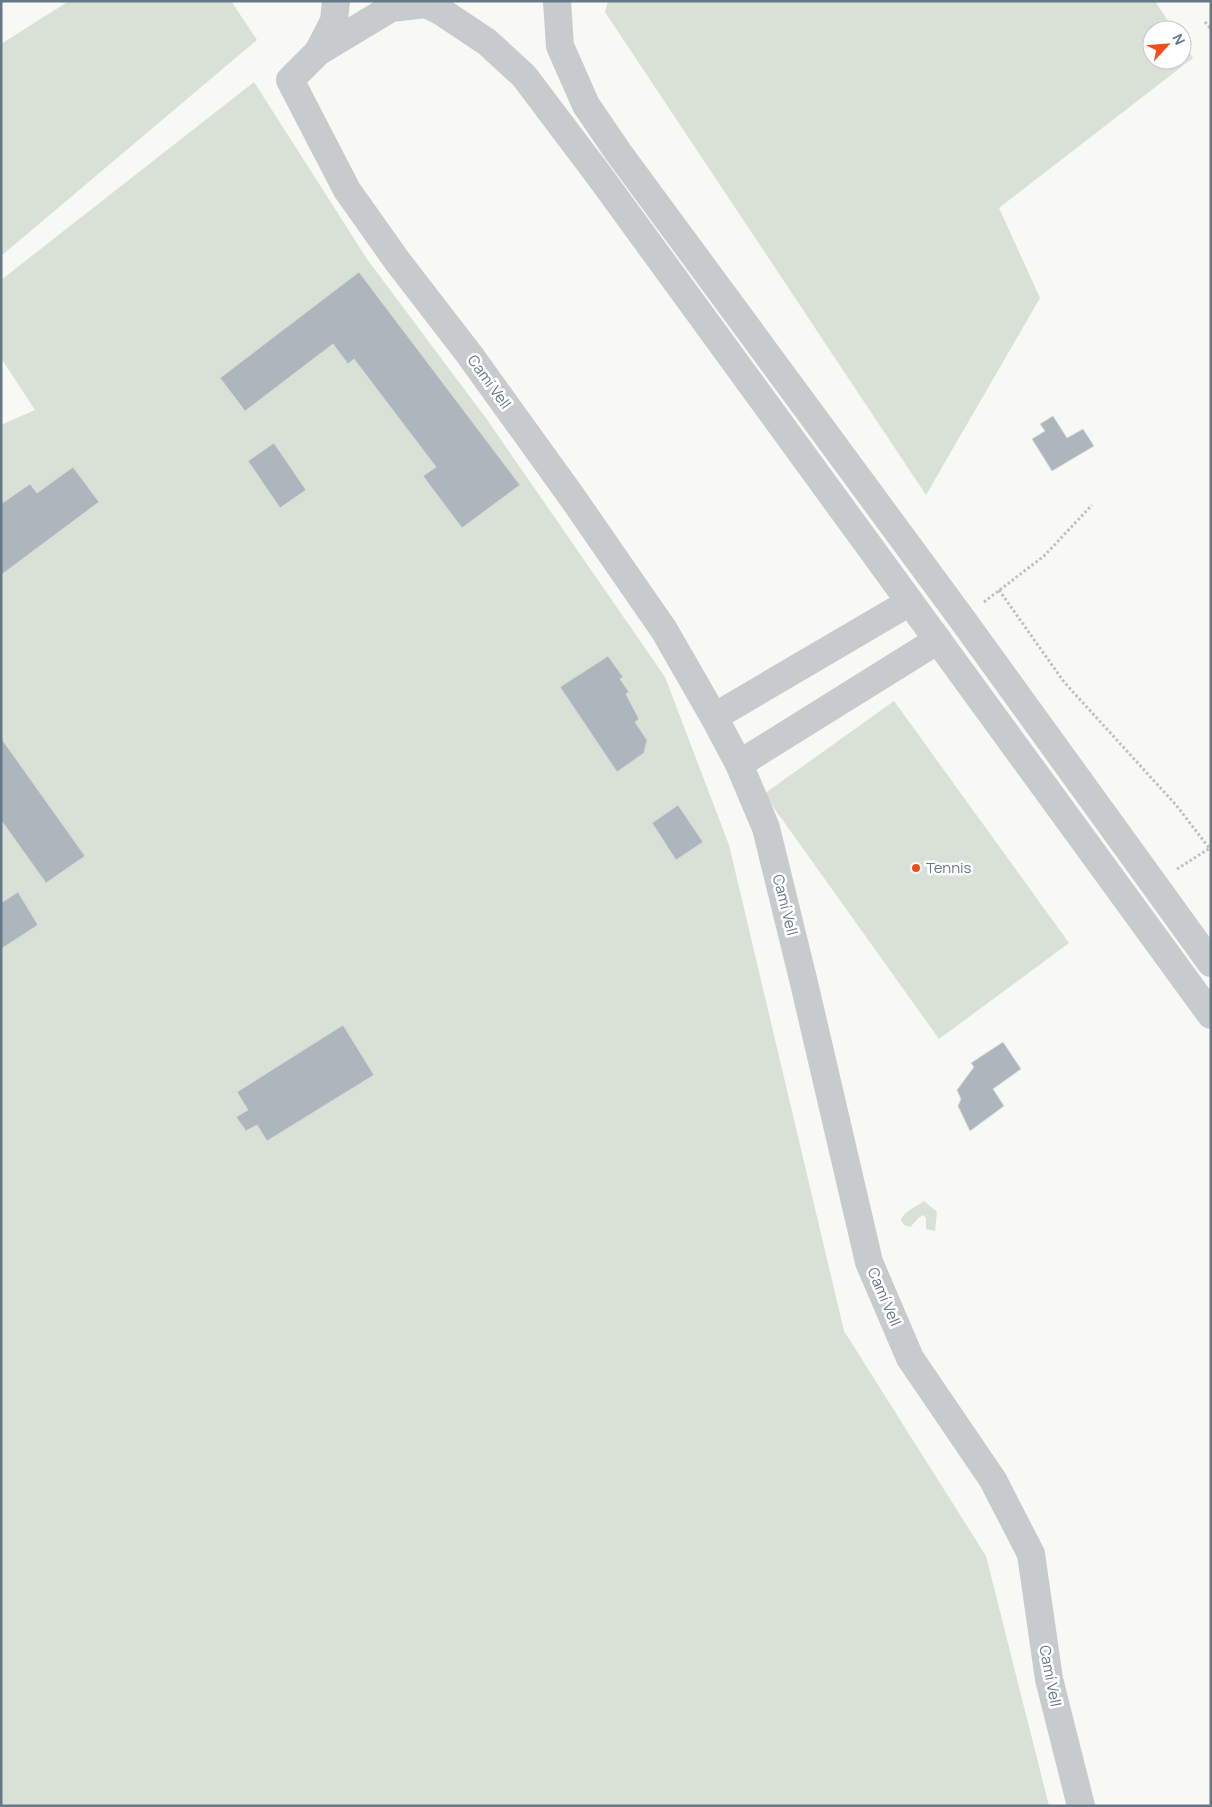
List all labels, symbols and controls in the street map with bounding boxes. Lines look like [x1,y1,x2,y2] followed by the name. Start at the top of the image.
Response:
[1142,20,1192,70] north arrow
[1168,30,1190,48] text: N
[463,350,516,413] street label: Camí Vell
[926,857,972,878] place label: Tennis
[910,862,922,874] marker: Tennis
[768,872,803,938] street label: Camí Vell
[863,1264,906,1330] street label: Camí Vell
[1034,1643,1067,1708] street label: Camí Vell

